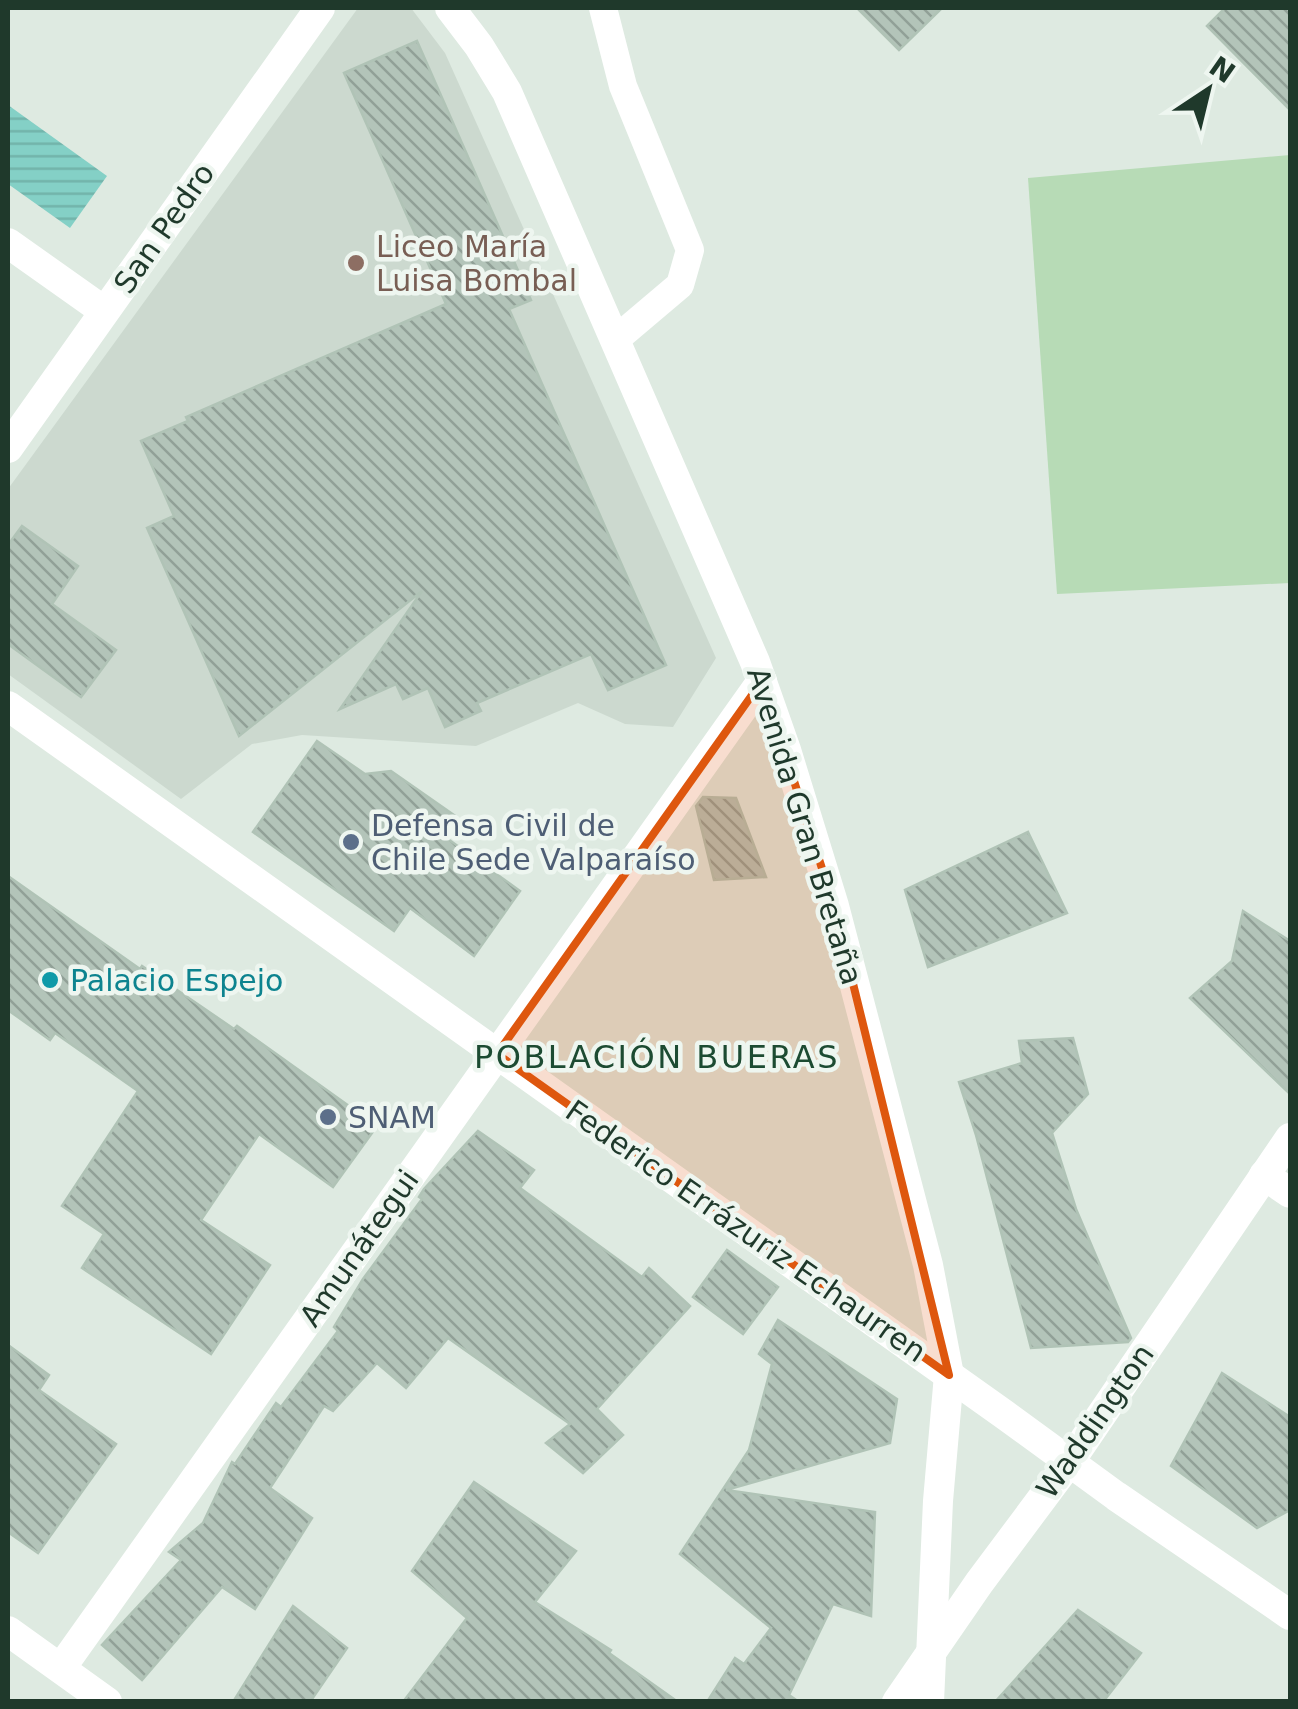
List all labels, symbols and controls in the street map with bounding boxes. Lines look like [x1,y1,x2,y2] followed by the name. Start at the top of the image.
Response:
[1158,40,1258,140] north arrow
[1203,50,1241,90] text: N
[106,156,222,300] street label: San Pedro
[376,229,577,298] place label: Liceo María Luisa Bombal
[345,252,367,274] marker: Liceo María Luisa Bombal
[740,663,870,989] street label: Avenida Gran Bretaña
[371,808,696,877] place label: Defensa Civil de Chile Sede Valparaíso
[340,831,362,853] marker: Defensa Civil de Chile Sede Valparaíso
[70,963,283,998] place label: Palacio Espejo
[39,969,61,991] marker: Palacio Espejo
[474,1037,840,1076] district label: POBLACIÓN BUERAS
[559,1093,933,1369] street label: Federico Errázuriz Echaurren
[348,1100,436,1135] place label: SNAM
[317,1106,339,1128] marker: SNAM
[292,1163,426,1333] street label: Amunátegui
[1029,1337,1161,1505] street label: Waddington

